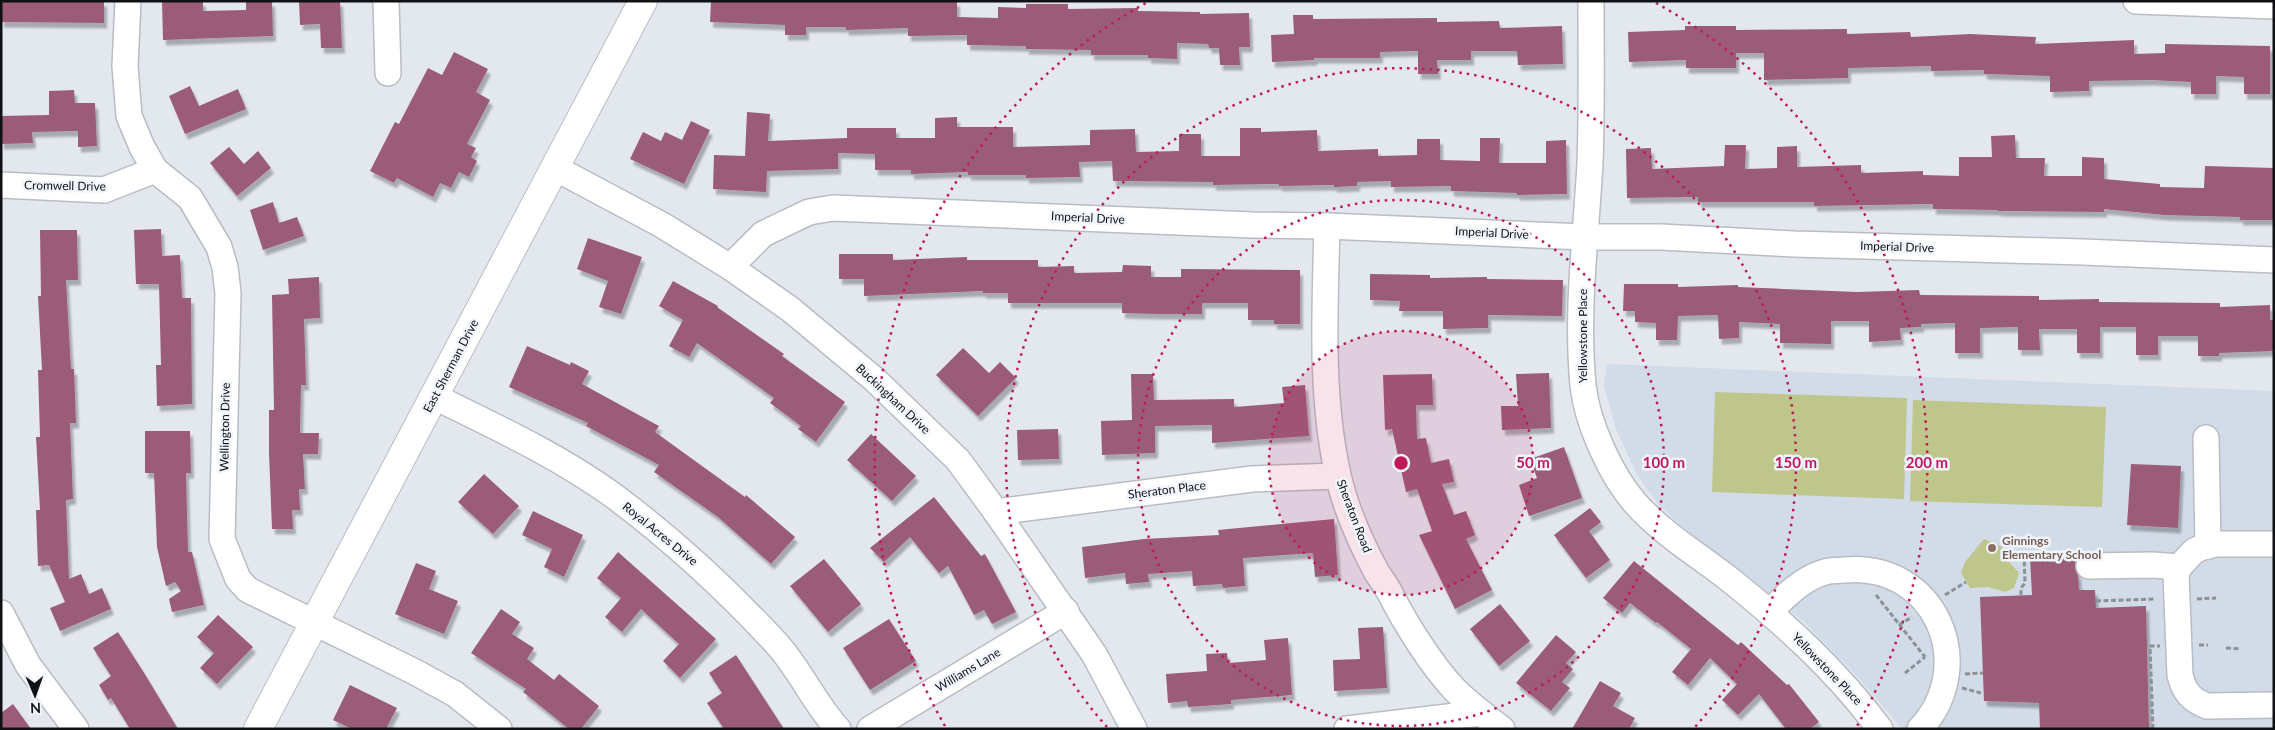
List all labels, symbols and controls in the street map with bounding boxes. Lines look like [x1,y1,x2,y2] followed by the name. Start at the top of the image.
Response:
[24,177,106,194] street label: Cromwell Drive
[1051,208,1125,227] street label: Imperial Drive
[1455,223,1529,242] street label: Imperial Drive
[1860,238,1934,255] street label: Imperial Drive
[1575,289,1590,383] street label: Yellowstone Place
[420,317,481,415] street label: East Sherman Drive
[853,360,934,437] street label: Buckingham Drive
[216,382,233,472] street label: Wellington Drive
[1516,453,1550,471] text: 50 m
[1643,453,1685,471] text: 100 m
[1775,453,1817,471] text: 150 m
[1906,453,1948,471] text: 200 m
[1392,454,1410,472] centre of rings
[1127,477,1207,502] street label: Sheraton Place
[1334,477,1375,554] street label: Sheraton Road
[620,499,701,568] street label: Royal Acres Drive
[2002,533,2101,562] place label: Ginnings Elementary School
[1986,542,1998,554] marker: Ginnings Elementary School
[1789,629,1866,708] street label: Yellowstone Place
[933,644,1003,695] street label: Williams Lane
[10,670,60,720] north arrow
[30,700,41,717] text: N

